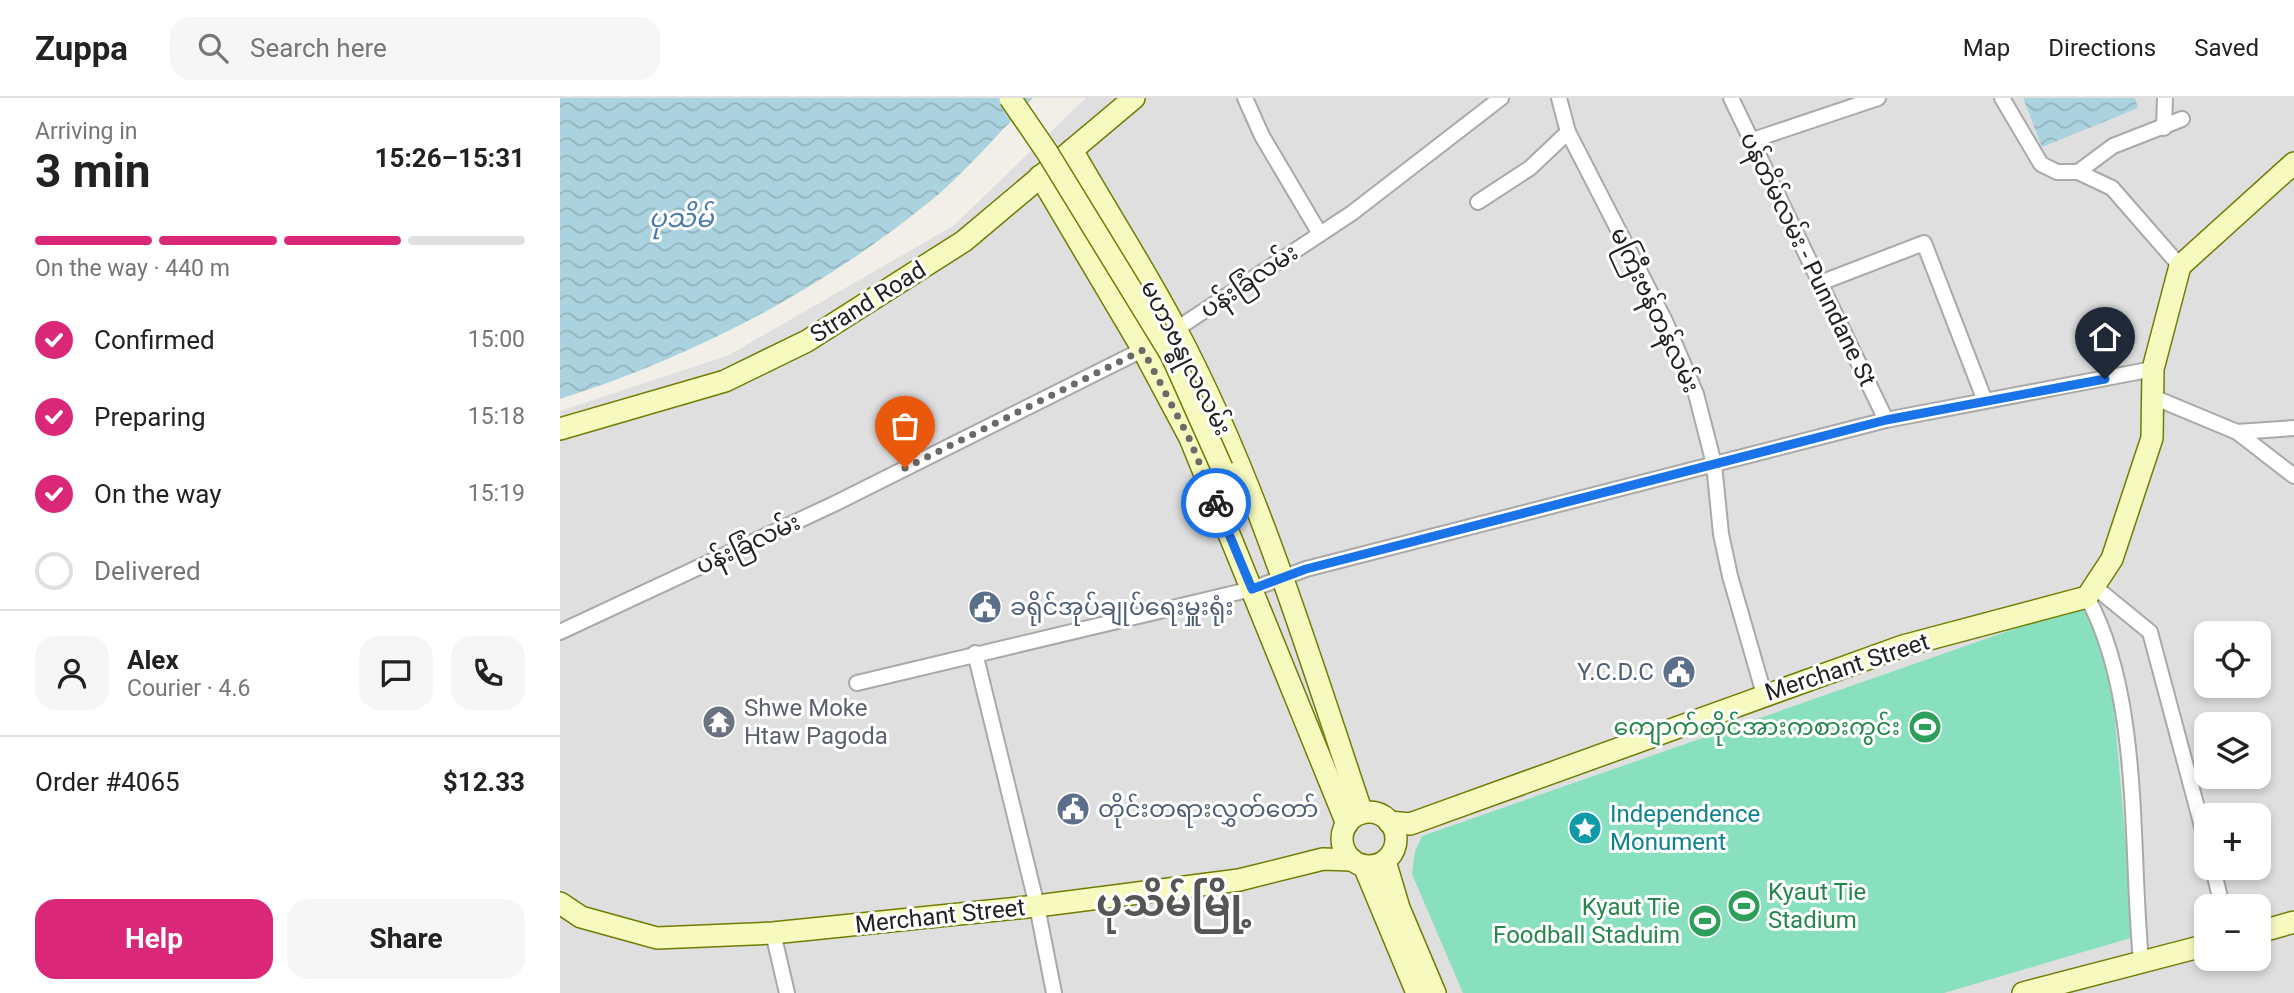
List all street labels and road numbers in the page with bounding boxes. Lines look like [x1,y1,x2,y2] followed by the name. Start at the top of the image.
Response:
[1730,127,1884,393] street label: ပန်တိမ်လမ်း - Punndane St
[1600,222,1707,399] street label: မကြီးဗန်တန်လမ်း
[1194,237,1306,328] street label: ပန်းခြံလမ်း
[805,256,931,348] street label: Strand Road
[1130,275,1239,443] street label: မဟာဗန္ဓုလလမ်း
[691,506,807,585] street label: ပန်းခြံလမ်း
[1761,627,1933,707] street label: Merchant Street
[854,893,1027,939] street label: Merchant Street

